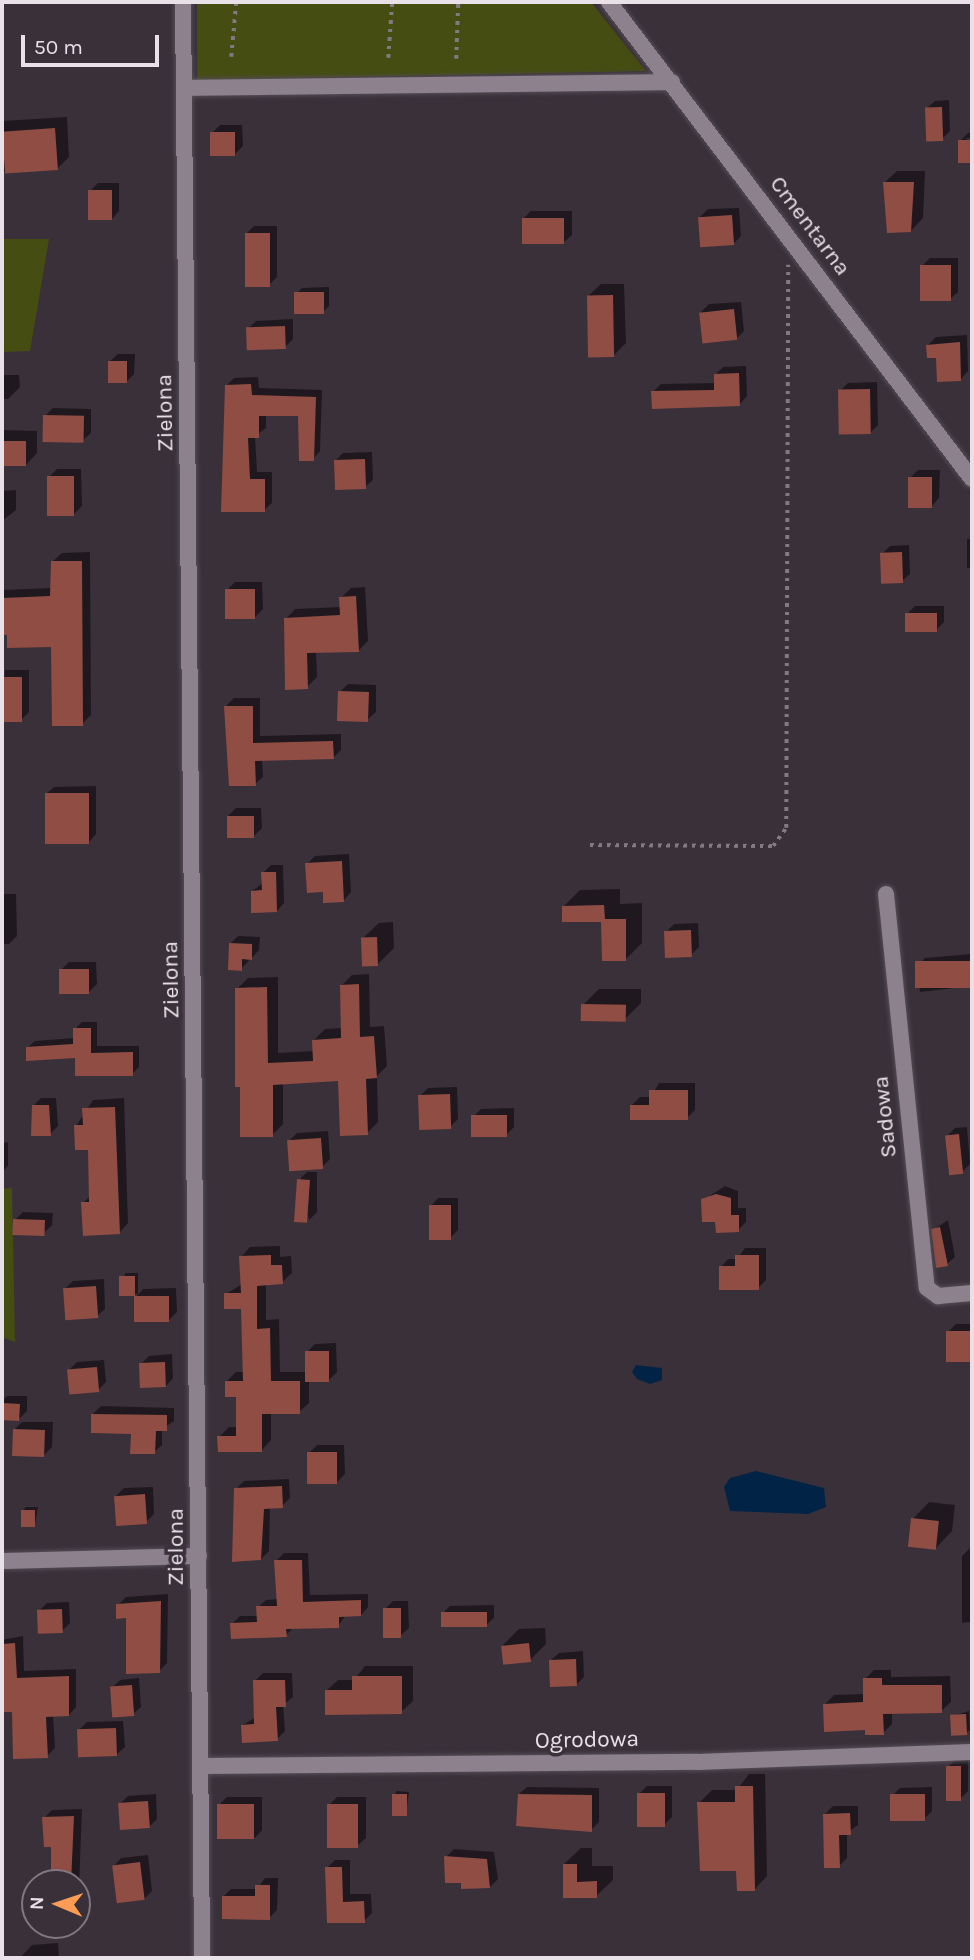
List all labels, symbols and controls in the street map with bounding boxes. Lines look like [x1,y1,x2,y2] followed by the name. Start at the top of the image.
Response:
[24,21,163,65] scale bar
[34,35,83,59] text: 50 m
[764,171,856,281] street label: Cmentarna
[151,374,179,452] street label: Zielona
[157,941,185,1019] street label: Zielona
[867,1075,903,1159] street label: Sadowa
[162,1508,190,1586] street label: Zielona
[535,1725,639,1755] street label: Ogrodowa
[21,1869,91,1939] north arrow
[26,1896,48,1911] text: N

